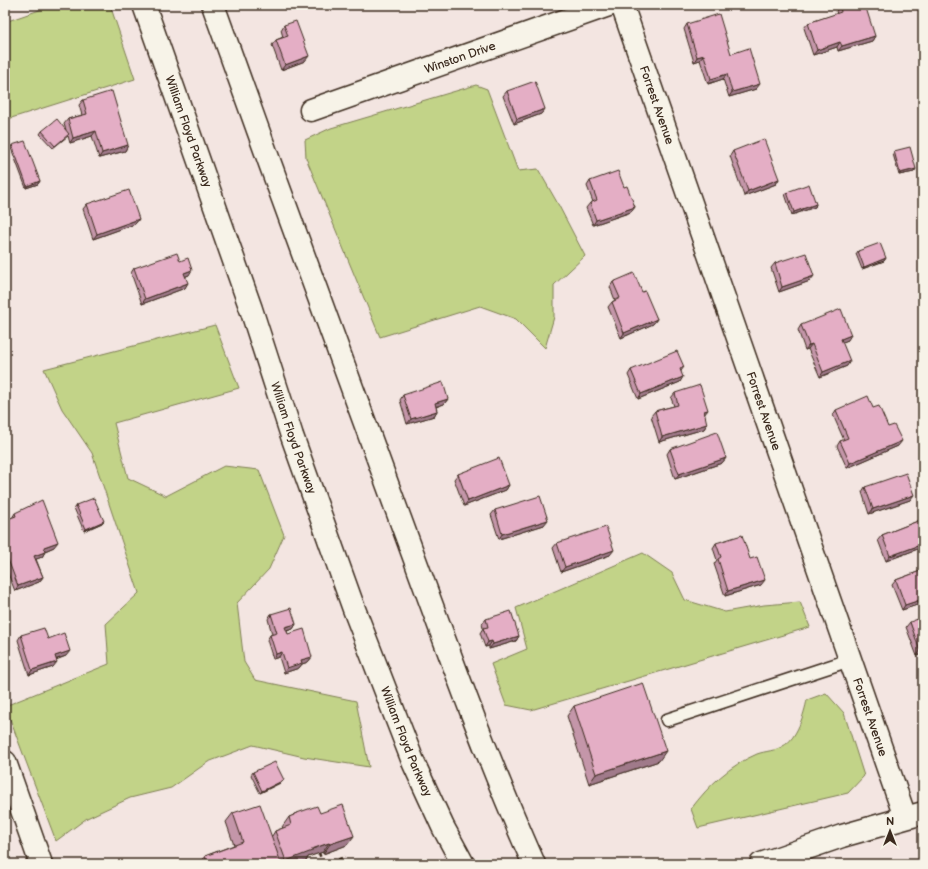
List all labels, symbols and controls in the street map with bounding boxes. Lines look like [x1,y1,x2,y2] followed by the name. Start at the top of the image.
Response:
[422,38,498,77] street label: Winston Drive
[636,64,678,146] street label: Forrest Avenue
[162,74,215,190] street label: William Floyd Parkway
[743,370,784,452] street label: Forrest Avenue
[268,380,320,496] street label: William Floyd Parkway
[850,676,891,758] street label: Forrest Avenue
[377,684,436,799] street label: William Floyd Parkway
[870,811,910,851] north arrow
[886,815,894,828] text: N

